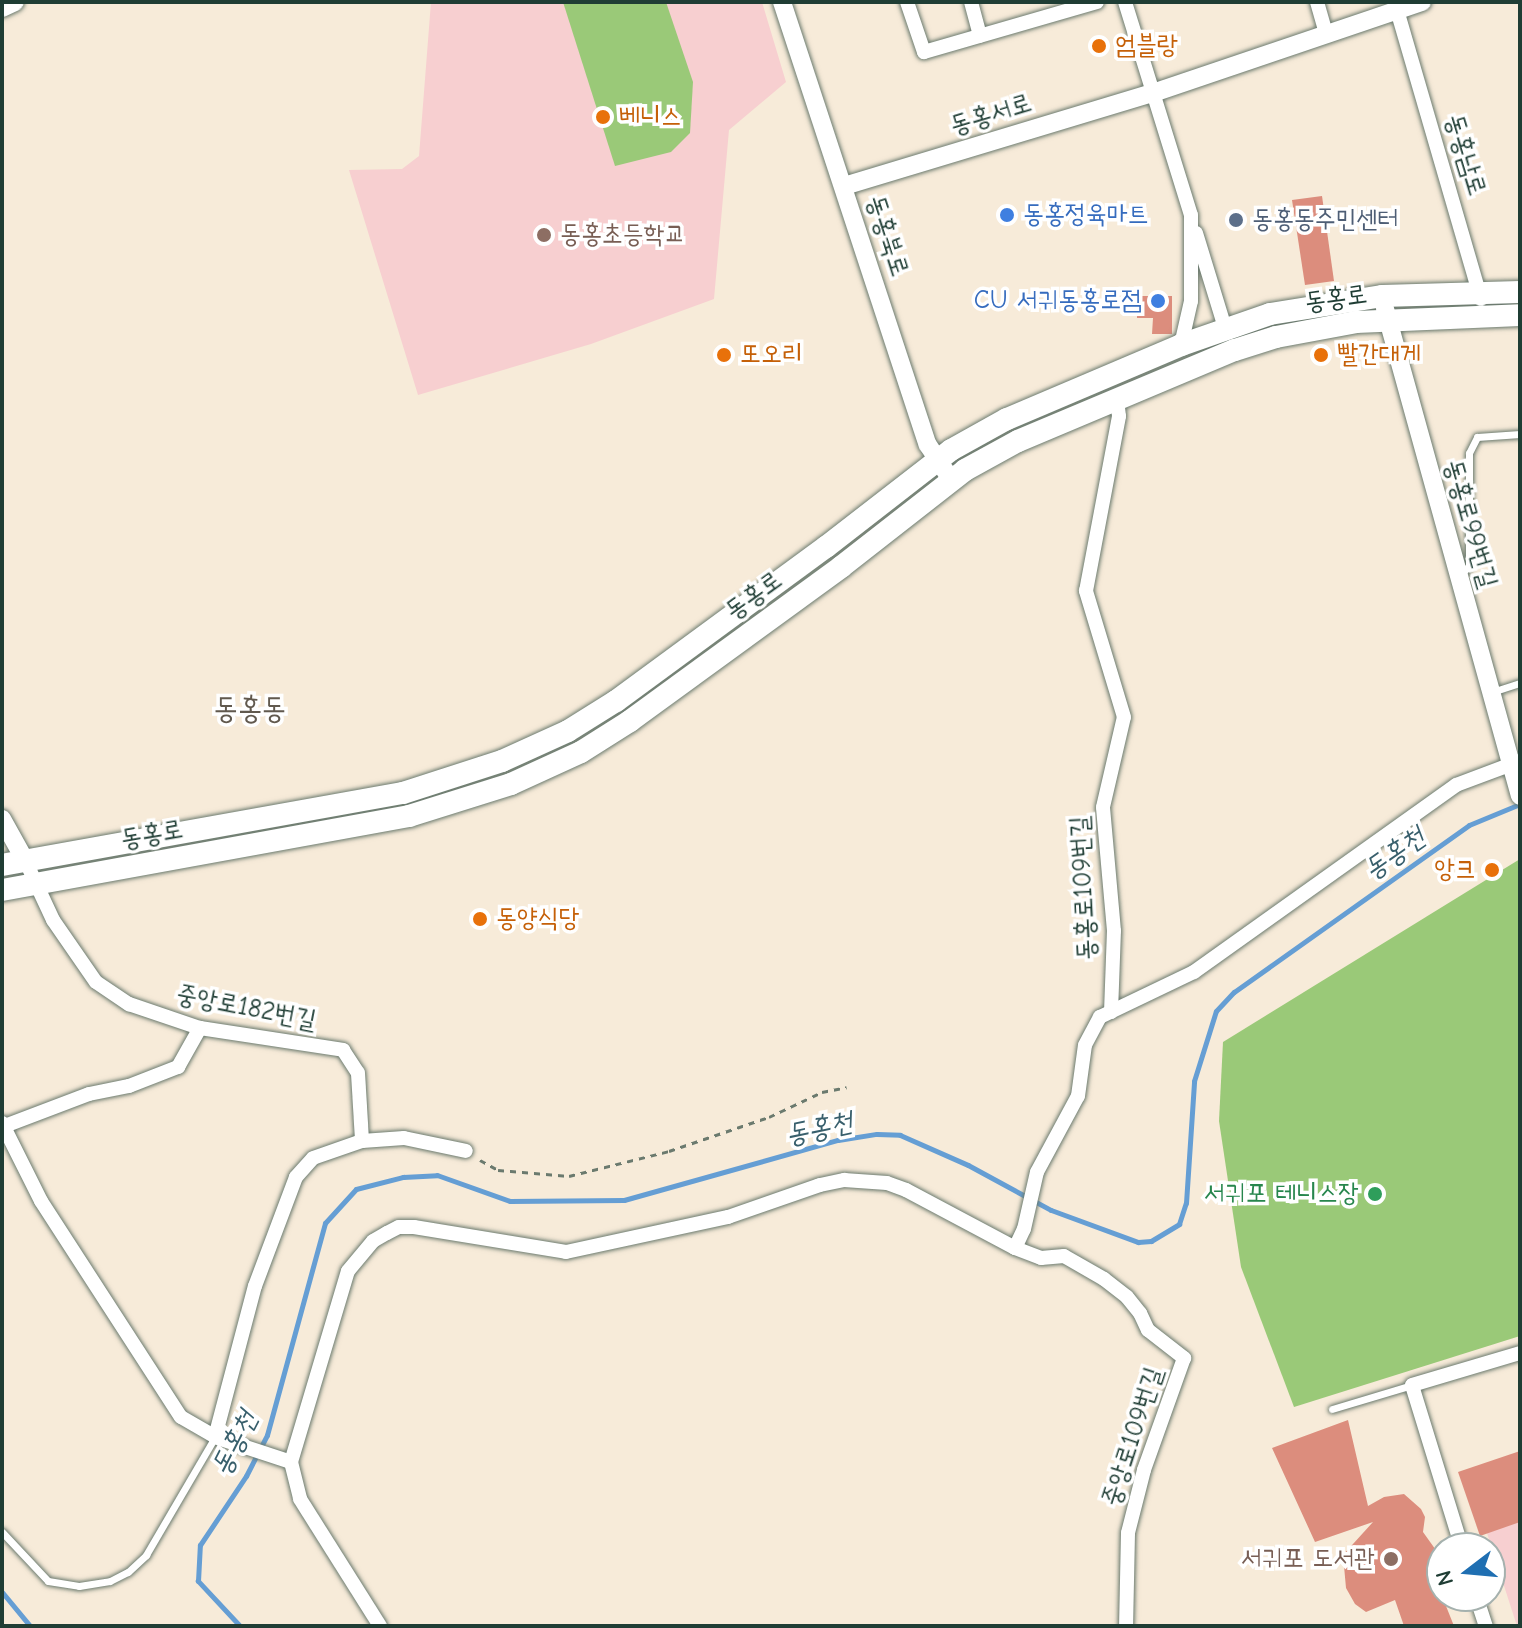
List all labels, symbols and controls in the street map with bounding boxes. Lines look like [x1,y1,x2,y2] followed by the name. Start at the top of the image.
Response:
[1115,30,1178,62] place label: 엄블랑
[1090,37,1108,55] marker: 엄블랑
[946,88,1036,142] street label: 동홍서로
[619,101,682,133] place label: 베니스
[594,108,612,126] marker: 베니스
[1438,110,1492,200] street label: 동홍남로
[859,191,915,281] street label: 동홍북로
[1023,199,1149,231] place label: 동홍정육마트
[1252,204,1398,236] place label: 동홍동주민센터
[998,206,1016,224] marker: 동홍정육마트
[1227,211,1245,229] marker: 동홍동주민센터
[560,219,686,251] place label: 동홍초등학교
[535,226,553,244] marker: 동홍초등학교
[1303,279,1369,319] street label: 동홍로
[974,285,1142,317] place label: CU 서귀동홍로점
[1149,292,1167,310] marker: CU 서귀동홍로점
[740,339,803,371] place label: 또오리
[1337,339,1421,371] place label: 빨간대게
[715,346,733,364] marker: 또오리
[1312,346,1330,364] marker: 빨간대게
[1437,456,1503,592] street label: 동홍로99번길
[719,565,789,627] street label: 동홍로
[214,691,286,727] district label: 동홍동
[118,814,186,856] street label: 동홍로
[1065,815,1103,961] street label: 동홍로109번길
[1357,820,1431,886] water label: 동홍천
[1434,854,1476,886] place label: 앙크
[1483,861,1501,879] marker: 앙크
[496,903,580,935] place label: 동양식당
[471,910,489,928] marker: 동양식당
[173,979,319,1037] street label: 중앙로182번길
[782,1105,856,1151] water label: 동홍천
[1204,1178,1359,1210] place label: 서귀포 테니스장
[1366,1185,1384,1203] marker: 서귀포 테니스장
[1096,1363,1170,1511] street label: 중앙로109번길
[204,1405,264,1481] water label: 동홍천
[1426,1532,1506,1612] north arrow
[1241,1543,1375,1575] place label: 서귀포 도서관
[1382,1550,1400,1568] marker: 서귀포 도서관
[1430,1568,1459,1589] text: N

